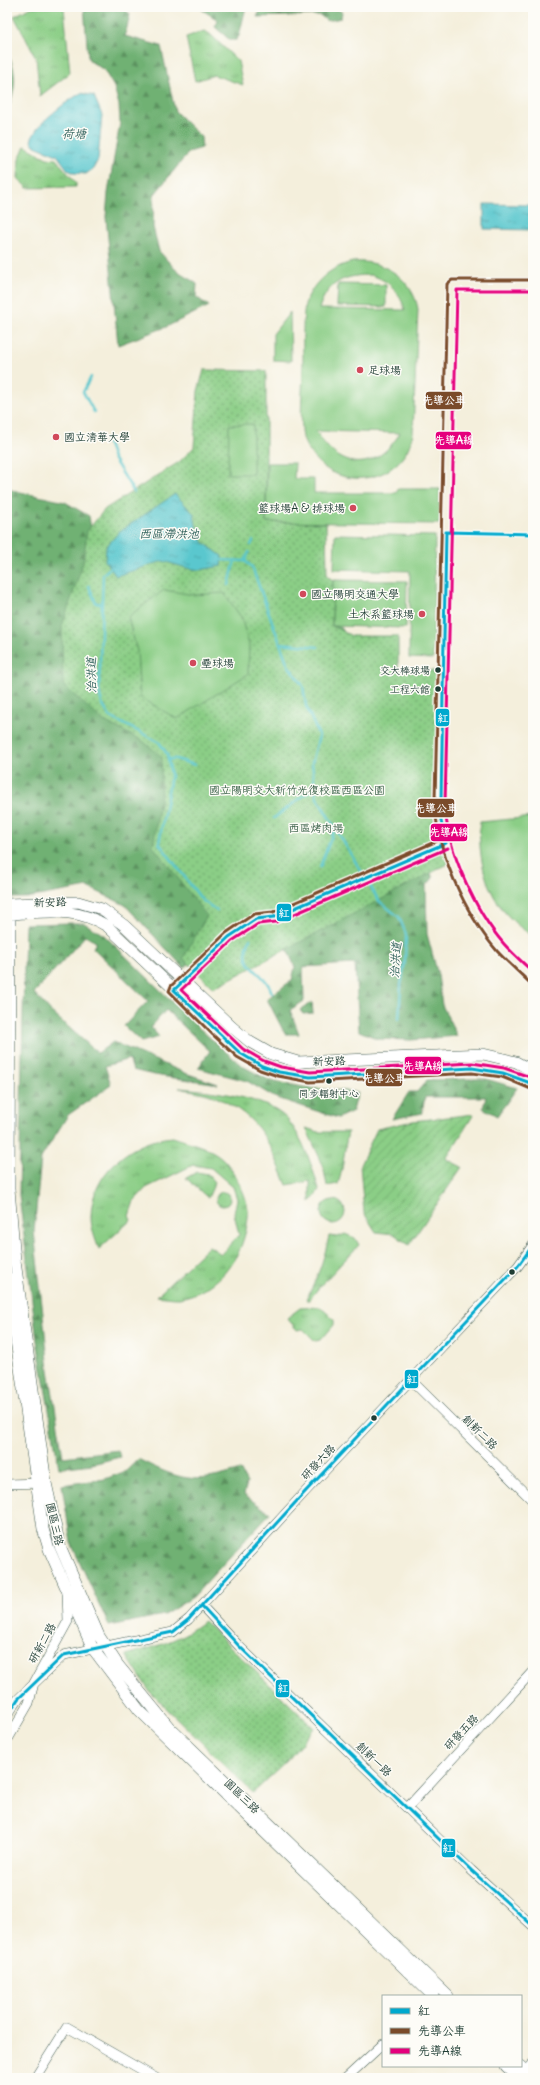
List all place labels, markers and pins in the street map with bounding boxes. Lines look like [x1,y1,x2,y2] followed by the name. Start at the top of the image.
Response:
[368,363,401,377] place label: 足球場
[355,365,365,375] marker: 足球場
[64,430,130,444] place label: 國立清華大學
[51,432,61,442] marker: 國立清華大學
[258,501,345,515] place label: 籃球場A & 排球場
[348,503,358,513] marker: 籃球場A & 排球場
[311,587,399,601] place label: 國立陽明交通大學
[298,589,308,599] marker: 國立陽明交通大學
[348,607,414,621] place label: 土木系籃球場
[417,609,427,619] marker: 土木系籃球場
[201,656,234,670] place label: 壘球場
[188,658,198,668] marker: 壘球場
[380,664,430,677] place label: 交大棒球場
[433,665,443,675] marker: 交大棒球場
[390,683,430,696] place label: 工程六館
[433,684,443,694] marker: 工程六館
[324,1076,334,1086] marker: 同步輻射中心
[299,1087,359,1100] place label: 同步輻射中心
[507,1267,517,1277] unlabelled marker
[369,1413,379,1423] unlabelled marker

